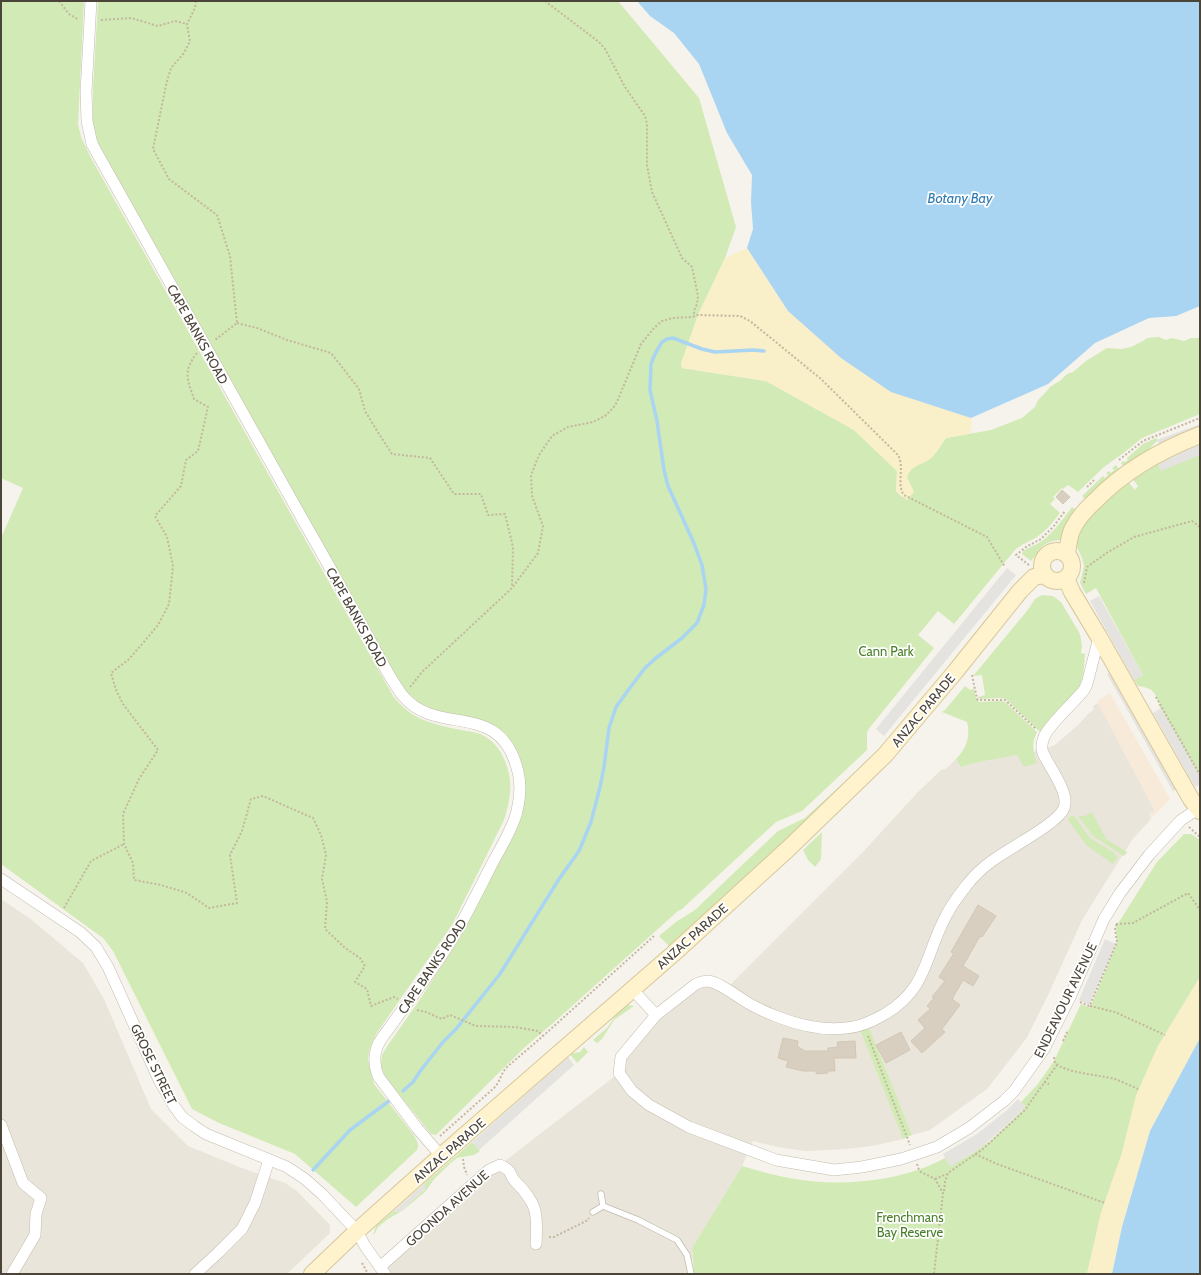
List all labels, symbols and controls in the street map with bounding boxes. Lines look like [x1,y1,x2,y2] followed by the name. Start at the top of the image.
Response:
[928,189,993,207] water label: Botany Bay
[164,281,232,387] street label: CAPE BANKS ROAD
[323,564,391,670] street label: CAPE BANKS ROAD
[858,643,914,659] park label: Cann Park
[888,670,958,750] street label: ANZAC PARADE
[653,900,731,972] street label: ANZAC PARADE
[394,915,470,1017] street label: CAPE BANKS ROAD
[1030,940,1100,1060] street label: ENDEAVOUR AVENUE
[128,1021,181,1107] street label: GROSE STREET
[410,1114,488,1186] street label: ANZAC PARADE
[402,1166,492,1250] street label: GOONDA AVENUE
[876,1209,944,1240] park label: Frenchmans Bay Reserve

